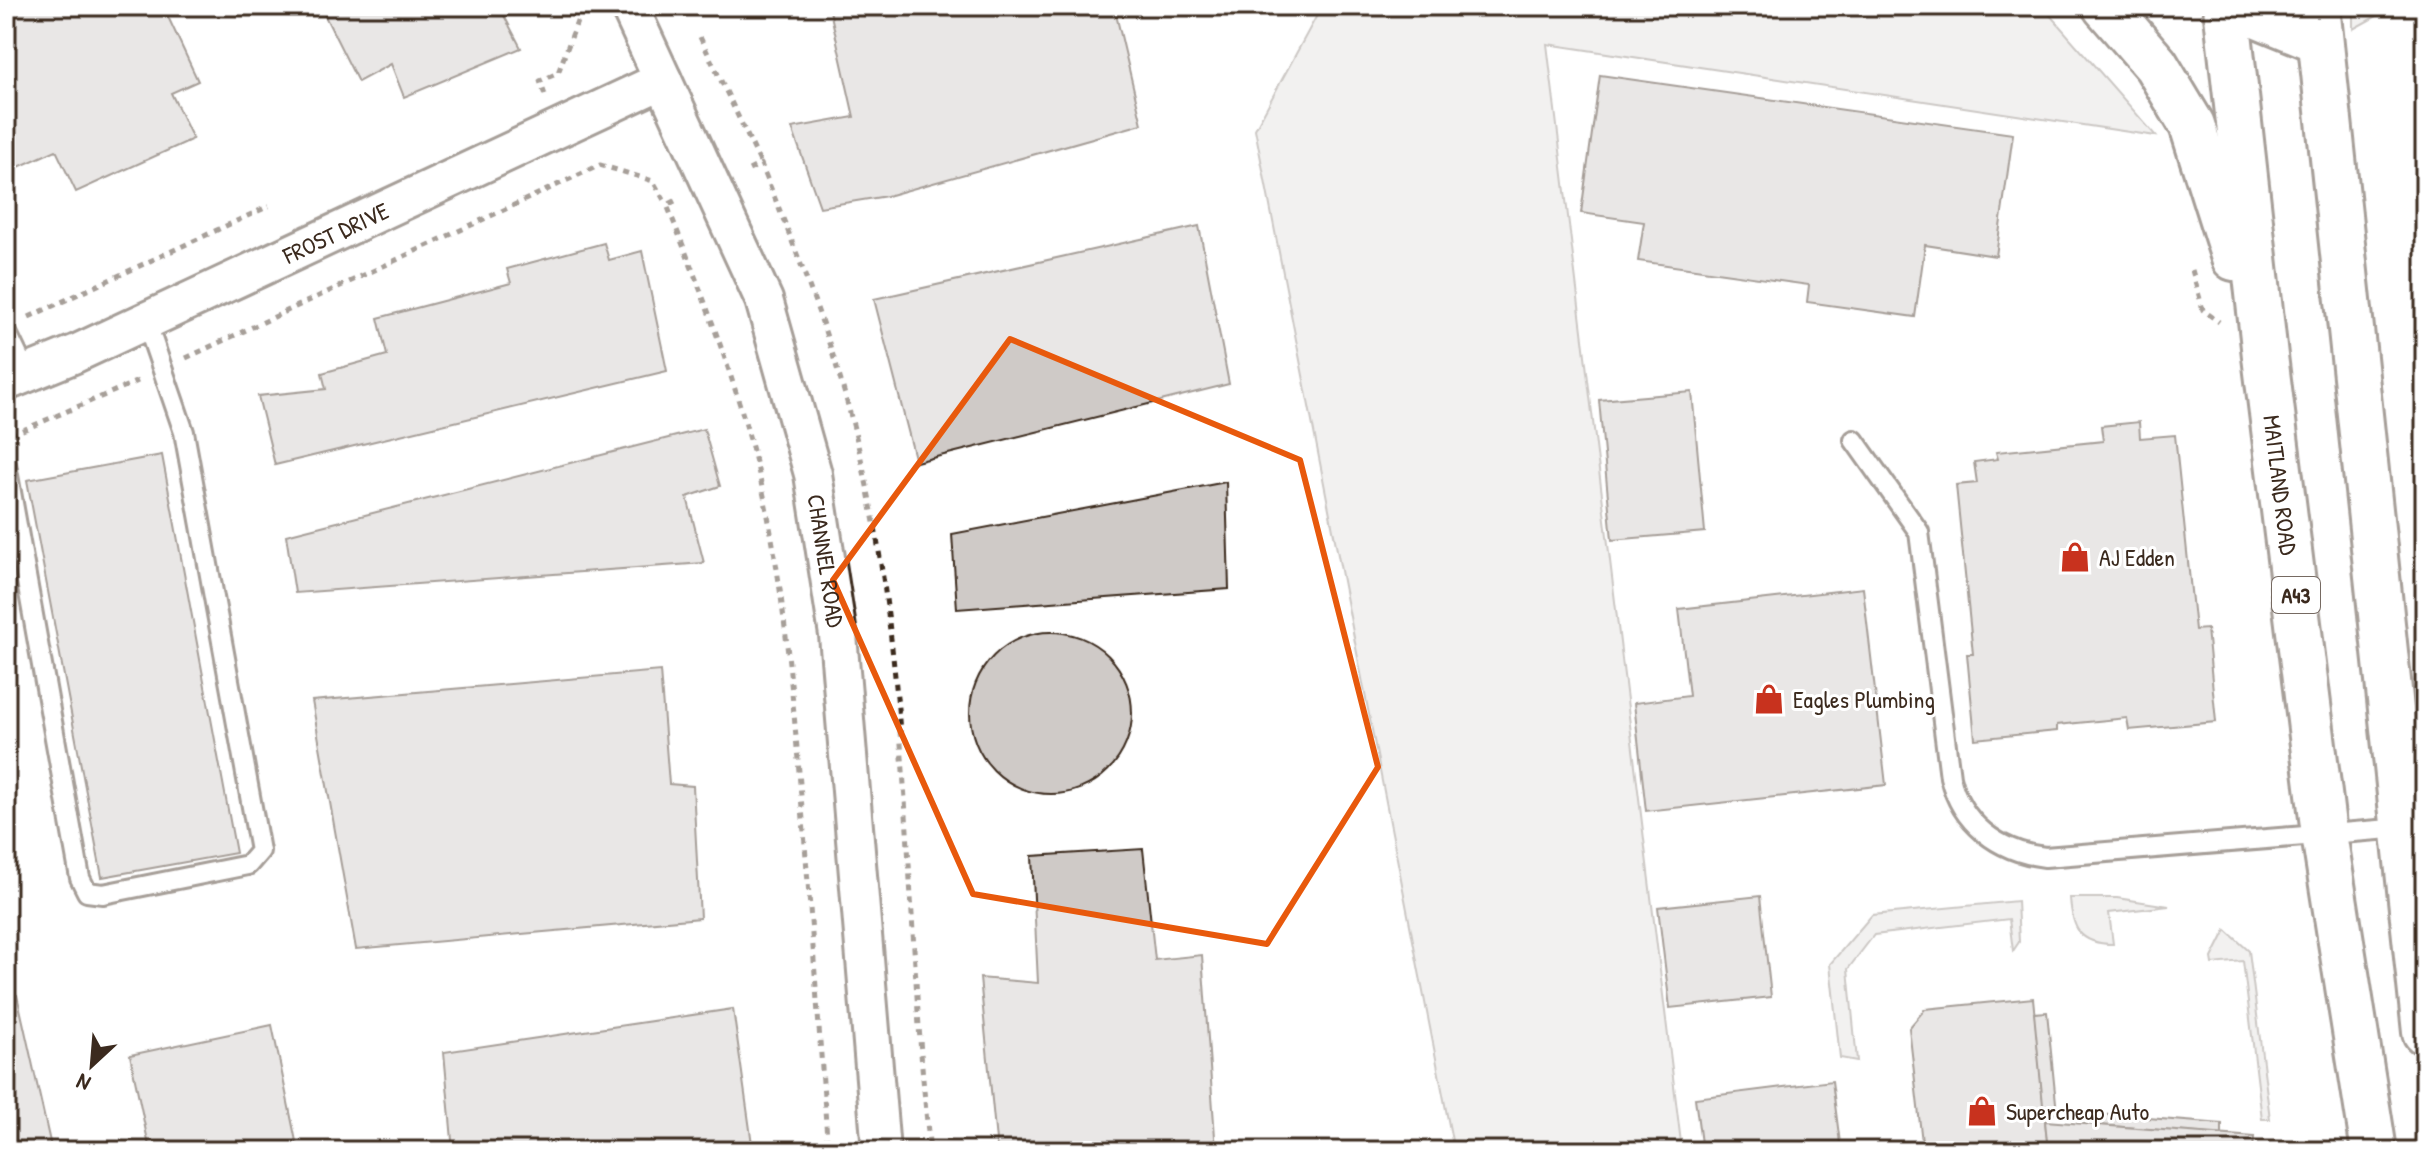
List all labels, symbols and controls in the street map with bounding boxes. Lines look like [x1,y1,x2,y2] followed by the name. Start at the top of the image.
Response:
[277,194,394,271] street label: FROST DRIVE
[2256,413,2305,557] street label: MAITLAND ROAD
[800,492,853,630] street label: CHANNEL ROAD
[2058,540,2092,574] shop icon: AJ Edden
[2099,541,2175,573] place label: AJ Edden
[2272,577,2320,613] road number: A43
[1752,682,1786,716] shop icon: Eagles Plumbing
[1793,683,1935,715] place label: Eagles Plumbing
[52,1025,132,1105] north arrow
[71,1067,95,1099] text: N
[1965,1094,1999,1128] shop icon: Supercheap Auto
[2006,1095,2149,1127] place label: Supercheap Auto

